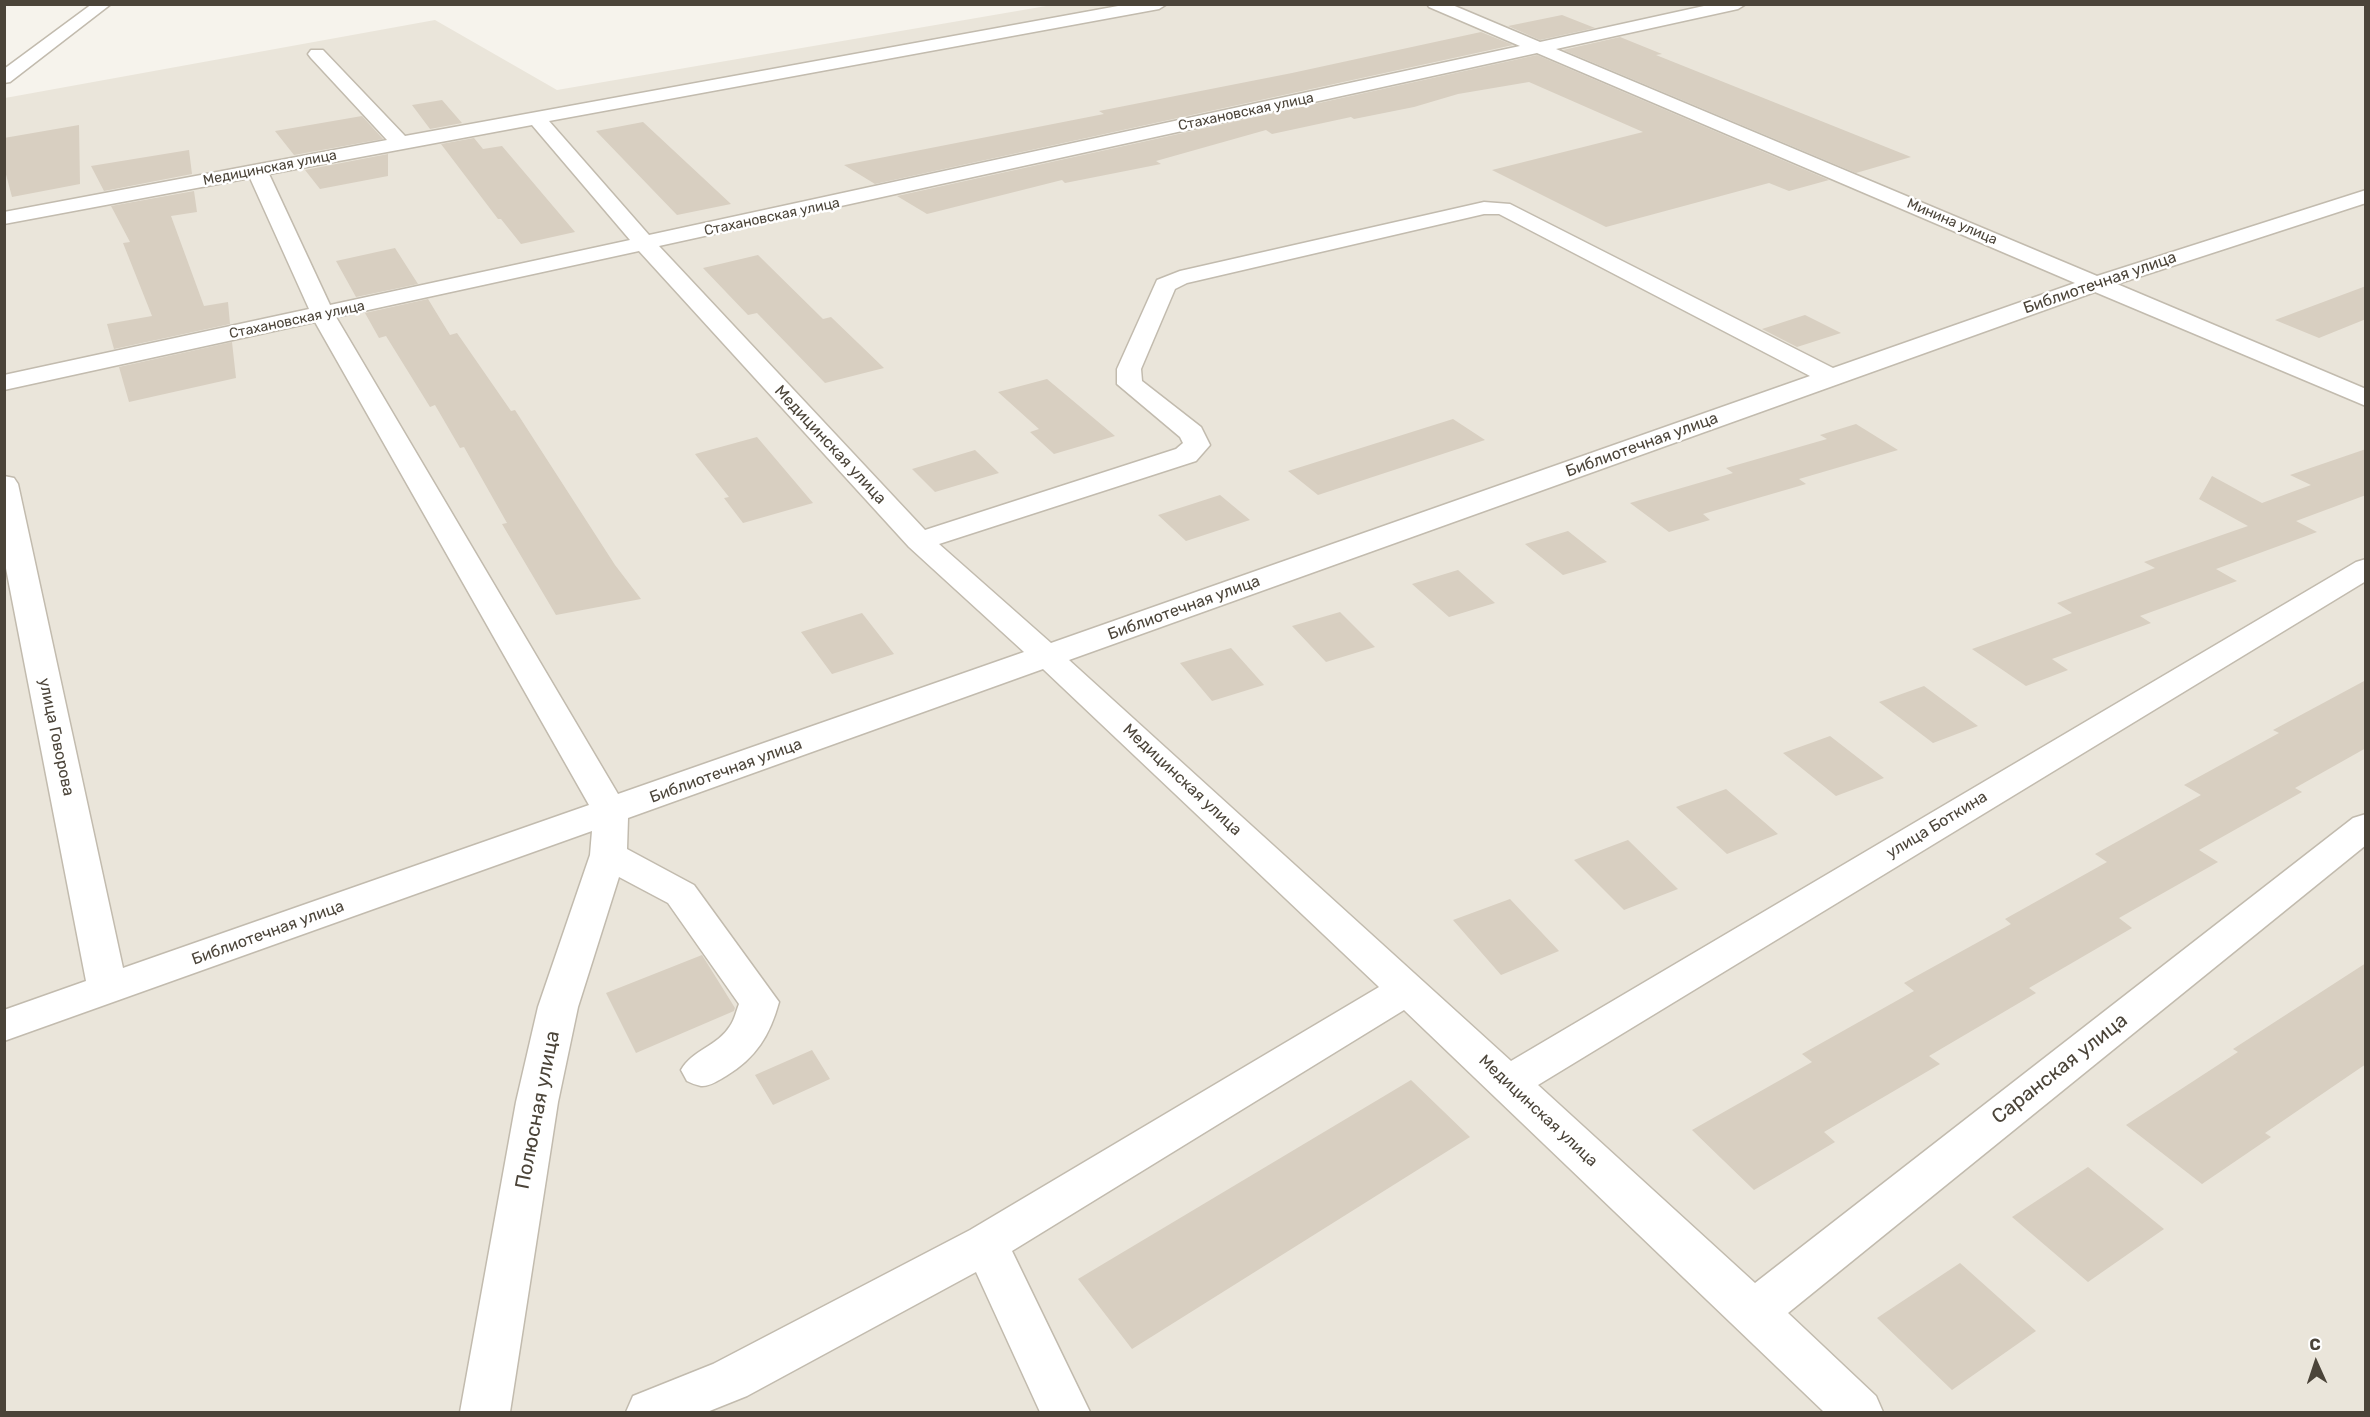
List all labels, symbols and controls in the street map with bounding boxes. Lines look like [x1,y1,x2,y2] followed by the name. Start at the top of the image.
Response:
[1177,89,1315,135] street label: Стахановская улица
[202,147,338,189] street label: Медицинская улица
[703,194,841,240] street label: Стахановская улица
[1904,195,2000,249] street label: Минина улица
[2021,248,2179,318] street label: Библиотечная улица
[228,297,366,343] street label: Стахановская улица
[770,382,890,508] street label: Медицинская улица
[1563,409,1721,481] street label: Библиотечная улица
[1105,572,1263,644] street label: Библиотечная улица
[34,676,78,798] street label: улица Говорова
[1119,720,1245,840] street label: Медицинская улица
[647,735,805,807] street label: Библиотечная улица
[1883,787,1991,863] street label: улица Боткина
[189,897,347,969] street label: Библиотечная улица
[1987,1009,2133,1129] street label: Саранская улица
[511,1029,565,1191] street label: Полюсная улица
[1475,1051,1601,1171] street label: Медицинская улица
[2286,1333,2346,1393] north arrow
[2309,1335,2321,1354] text: С

